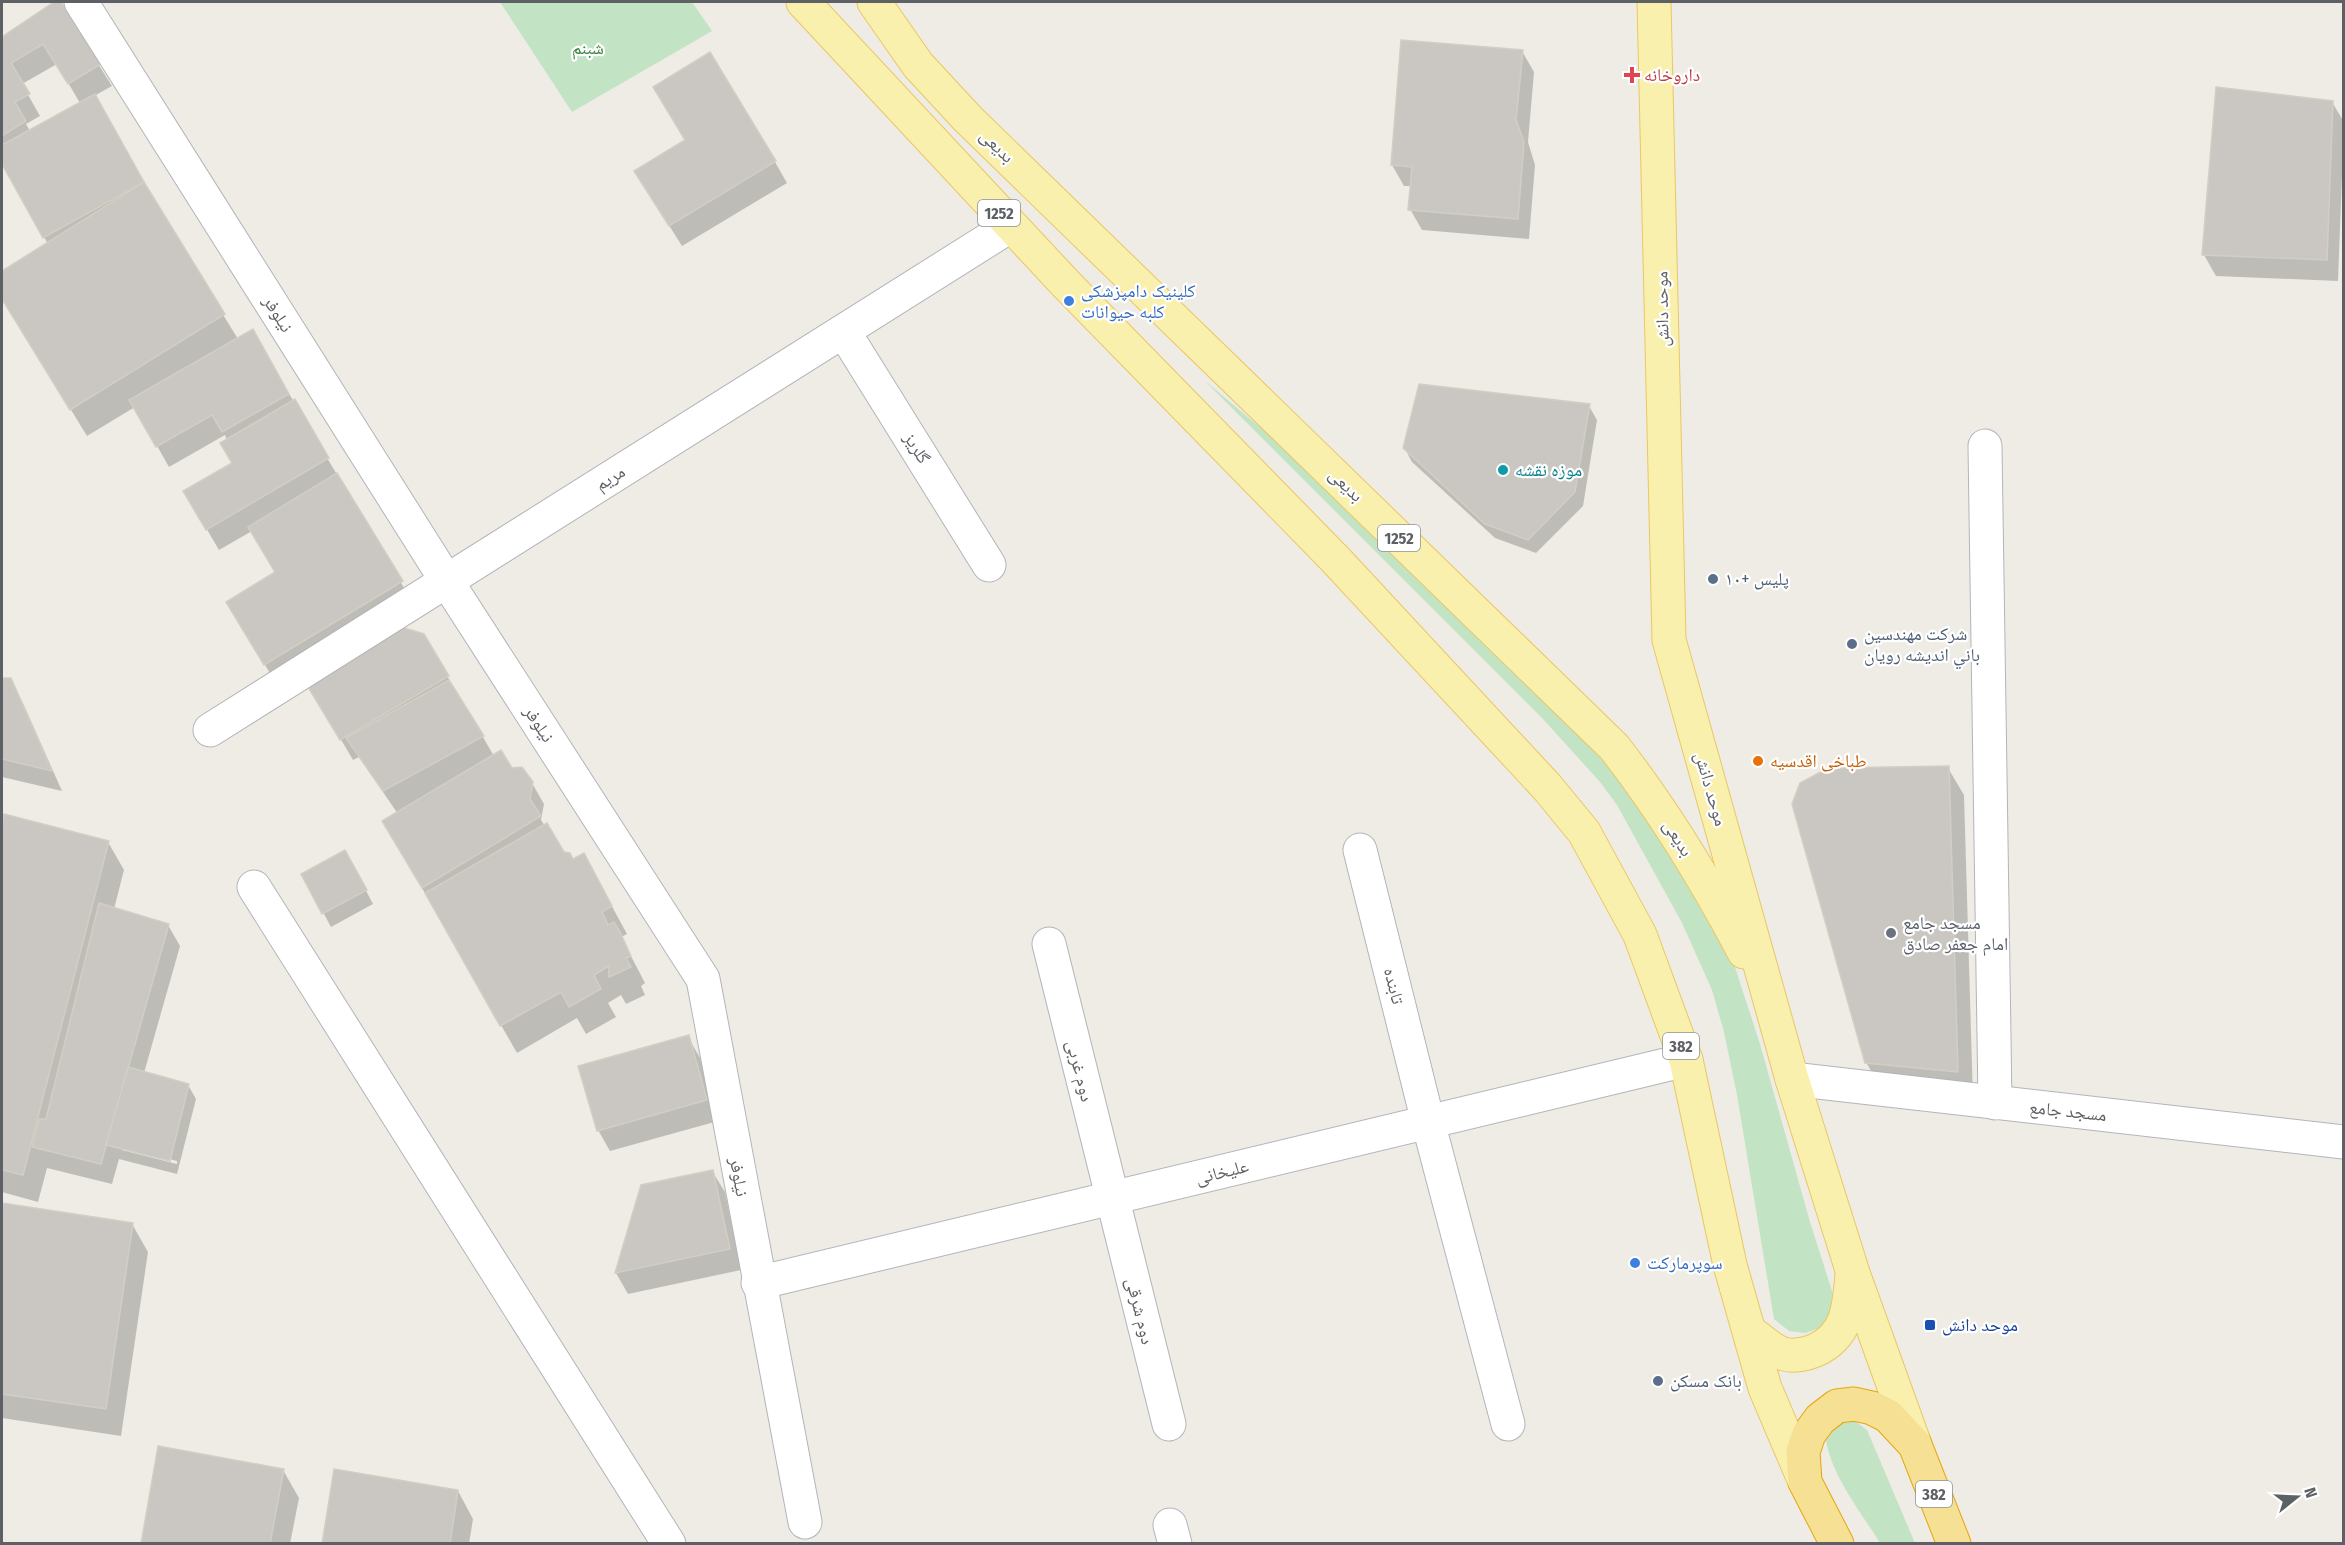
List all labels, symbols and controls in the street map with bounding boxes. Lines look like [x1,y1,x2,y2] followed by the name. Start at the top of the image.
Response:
[572,37,604,60] park label: شبنم
[1644,64,1700,86] place label: داروخانه
[1625,68,1639,82] marker: داروخانه
[975,124,1019,168] street label: بدیعی
[978,200,1020,226] road number: 1252
[1650,271,1674,347] street label: موحد دانش
[1081,280,1196,323] place label: کلینیک دامپزشکی کلبه حیوانات
[258,291,298,336] street label: نیلوفر
[1062,294,1076,308] marker: کلینیک دامپزشکی کلبه حیوانات
[899,427,935,468] street label: گلریز
[1515,459,1582,481] place label: موزه نقشه
[591,460,630,496] street label: مریم
[1324,463,1368,507] street label: بدیعی
[1496,463,1510,477] marker: موزه نقشه
[1378,525,1420,551] road number: 1252
[1725,568,1789,590] place label: پلیس +۱۰
[1706,572,1720,586] marker: پلیس +۱۰
[1864,623,1980,670] place label: شركت مهندسين باني انديشه رويان
[1845,637,1859,651] marker: شركت مهندسين باني انديشه رويان
[519,701,559,746] street label: نیلوفر
[1690,750,1732,828] street label: موحد دانش
[1770,750,1867,772] place label: طباخى اقدسيه
[1751,754,1765,768] marker: طباخى اقدسيه
[1658,815,1698,861] street label: بدیعی
[1903,912,2008,956] place label: مسجد جامع امام جعفر صادق
[1884,926,1898,940] marker: مسجد جامع امام جعفر صادق
[1379,965,1409,1007] street label: تابنده
[1663,1033,1699,1059] road number: 382
[1061,1038,1098,1104] street label: دوم غربی
[2028,1096,2108,1127] street label: مسجد جامع
[725,1155,753,1198] street label: نیلوفر
[1193,1155,1251,1189] street label: علیخانی
[1647,1252,1723,1274] place label: سوپرمارکت
[1628,1256,1642,1270] marker: سوپرمارکت
[1120,1275,1159,1347] street label: دوم شرقی
[1942,1314,2018,1336] place label: موحد دانش
[1923,1318,1937,1332] marker: موحد دانش
[1670,1370,1742,1392] place label: بانک مسکن
[1651,1374,1665,1388] marker: بانک مسکن
[2267,1467,2327,1527] north arrow
[1916,1481,1952,1507] road number: 382
[2300,1485,2321,1500] text: N

